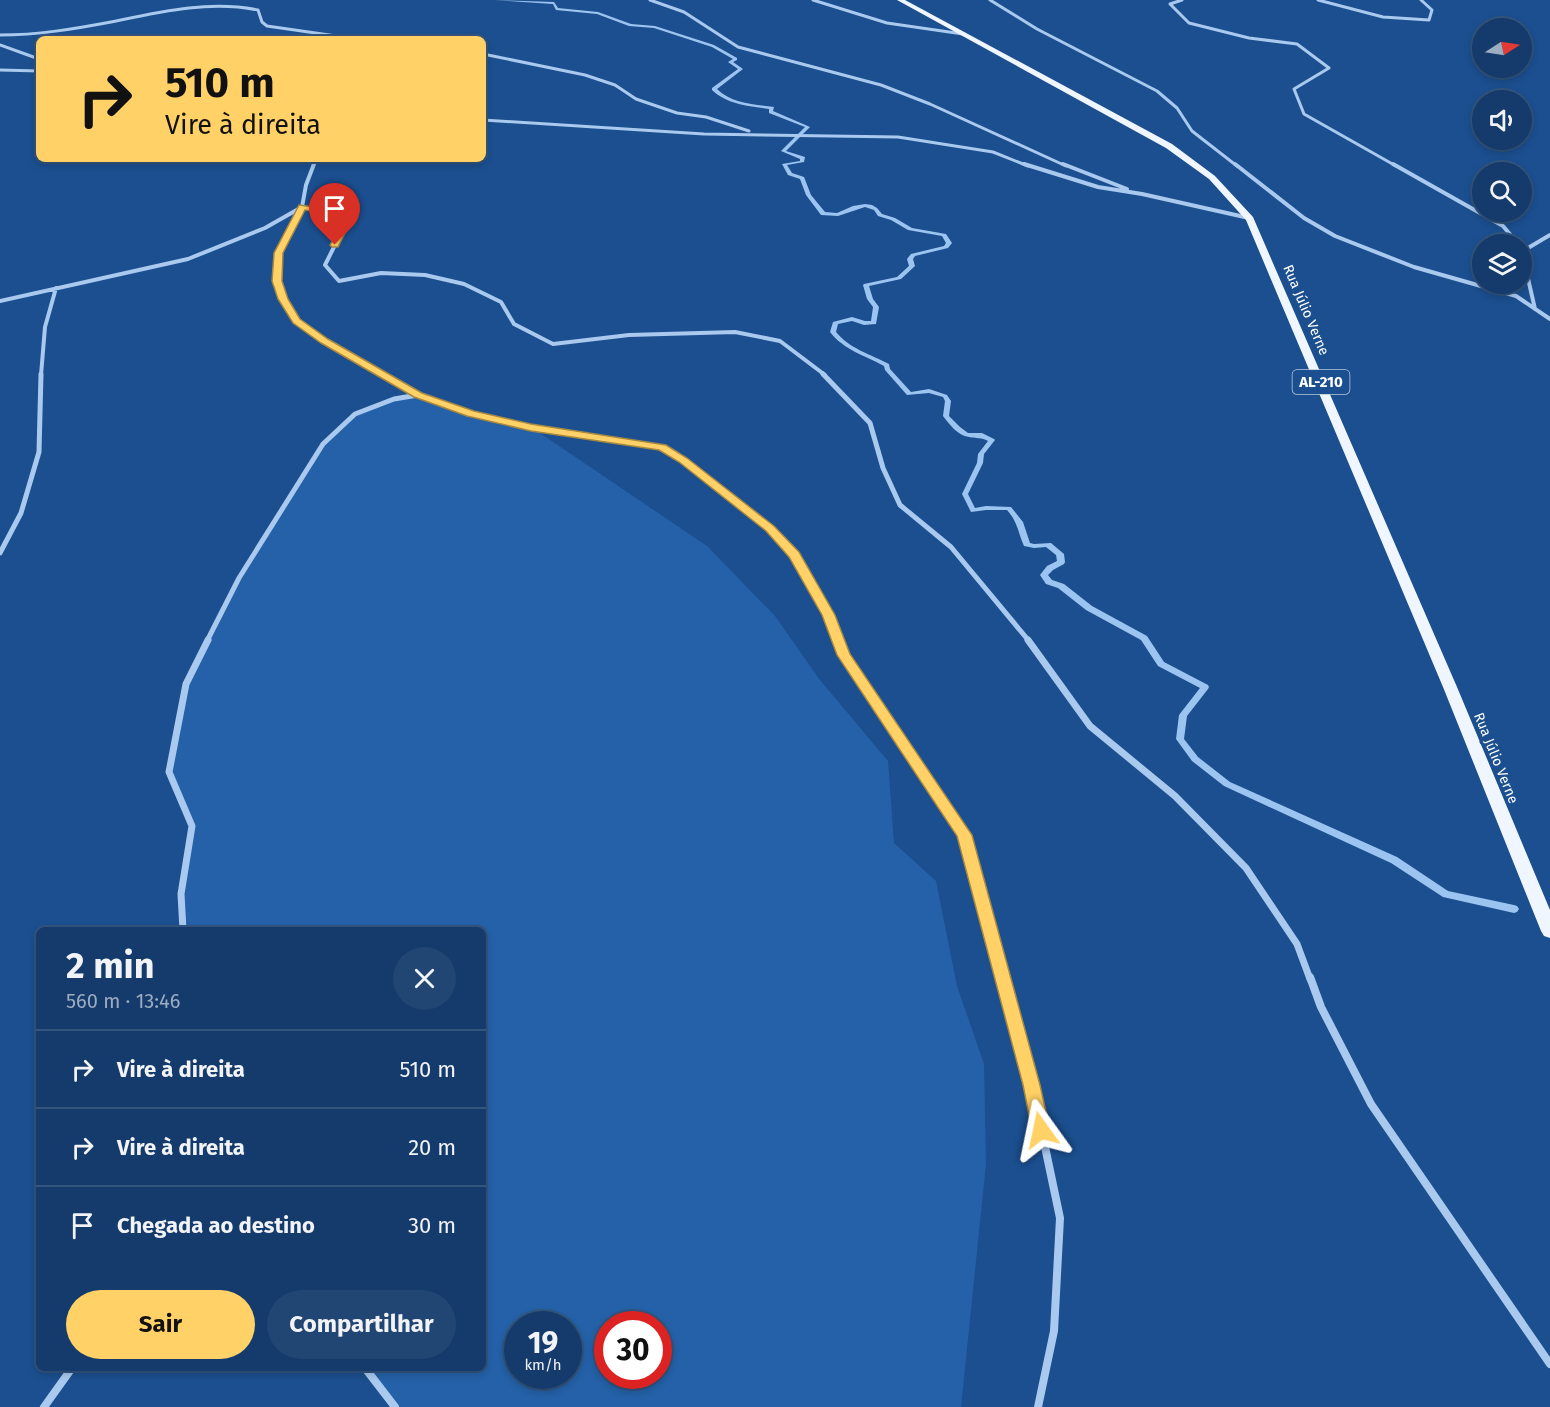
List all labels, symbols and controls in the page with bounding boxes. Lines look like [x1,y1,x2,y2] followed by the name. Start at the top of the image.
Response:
[1472,18,1532,78] north arrow
[1472,18,1532,294] map controls
[165,58,275,108] text: 510 m
[66,60,144,138] icon: right
[1472,90,1532,150] button: sound
[165,109,321,141] text: Vire à direita
[1472,162,1532,222] button: search
[309,183,360,245] pin
[318,192,351,225] icon: arrive
[1472,234,1532,294] button: layers
[1279,262,1333,358] street label: Rua Júlio Verne
[1292,370,1350,394] road number: AL-210
[1470,710,1522,806] street label: Rua Júlio Verne
[66,944,155,988] text: 2 min
[393,947,456,1010] button: close
[66,989,180,1013] text: 560 m · 13:46
[66,1053,99,1086] icon: right
[117,1056,245,1083] text: Vire à direita
[400,1056,456,1083] text: 510 m
[1009,1098,1073,1162] position arrow
[66,1131,99,1164] icon: right
[117,1134,245,1161] text: Vire à direita
[408,1134,456,1161] text: 20 m
[66,1209,99,1242] icon: arrive
[117,1212,315,1239] text: Chegada ao destino
[408,1212,456,1239] text: 30 m
[66,1290,255,1359] button: Sair
[267,1290,456,1359] button: Compartilhar
[594,1311,672,1389] speed limit sign: 30
[528,1325,558,1361] text: 19
[524,1356,562,1374] text: km/h

